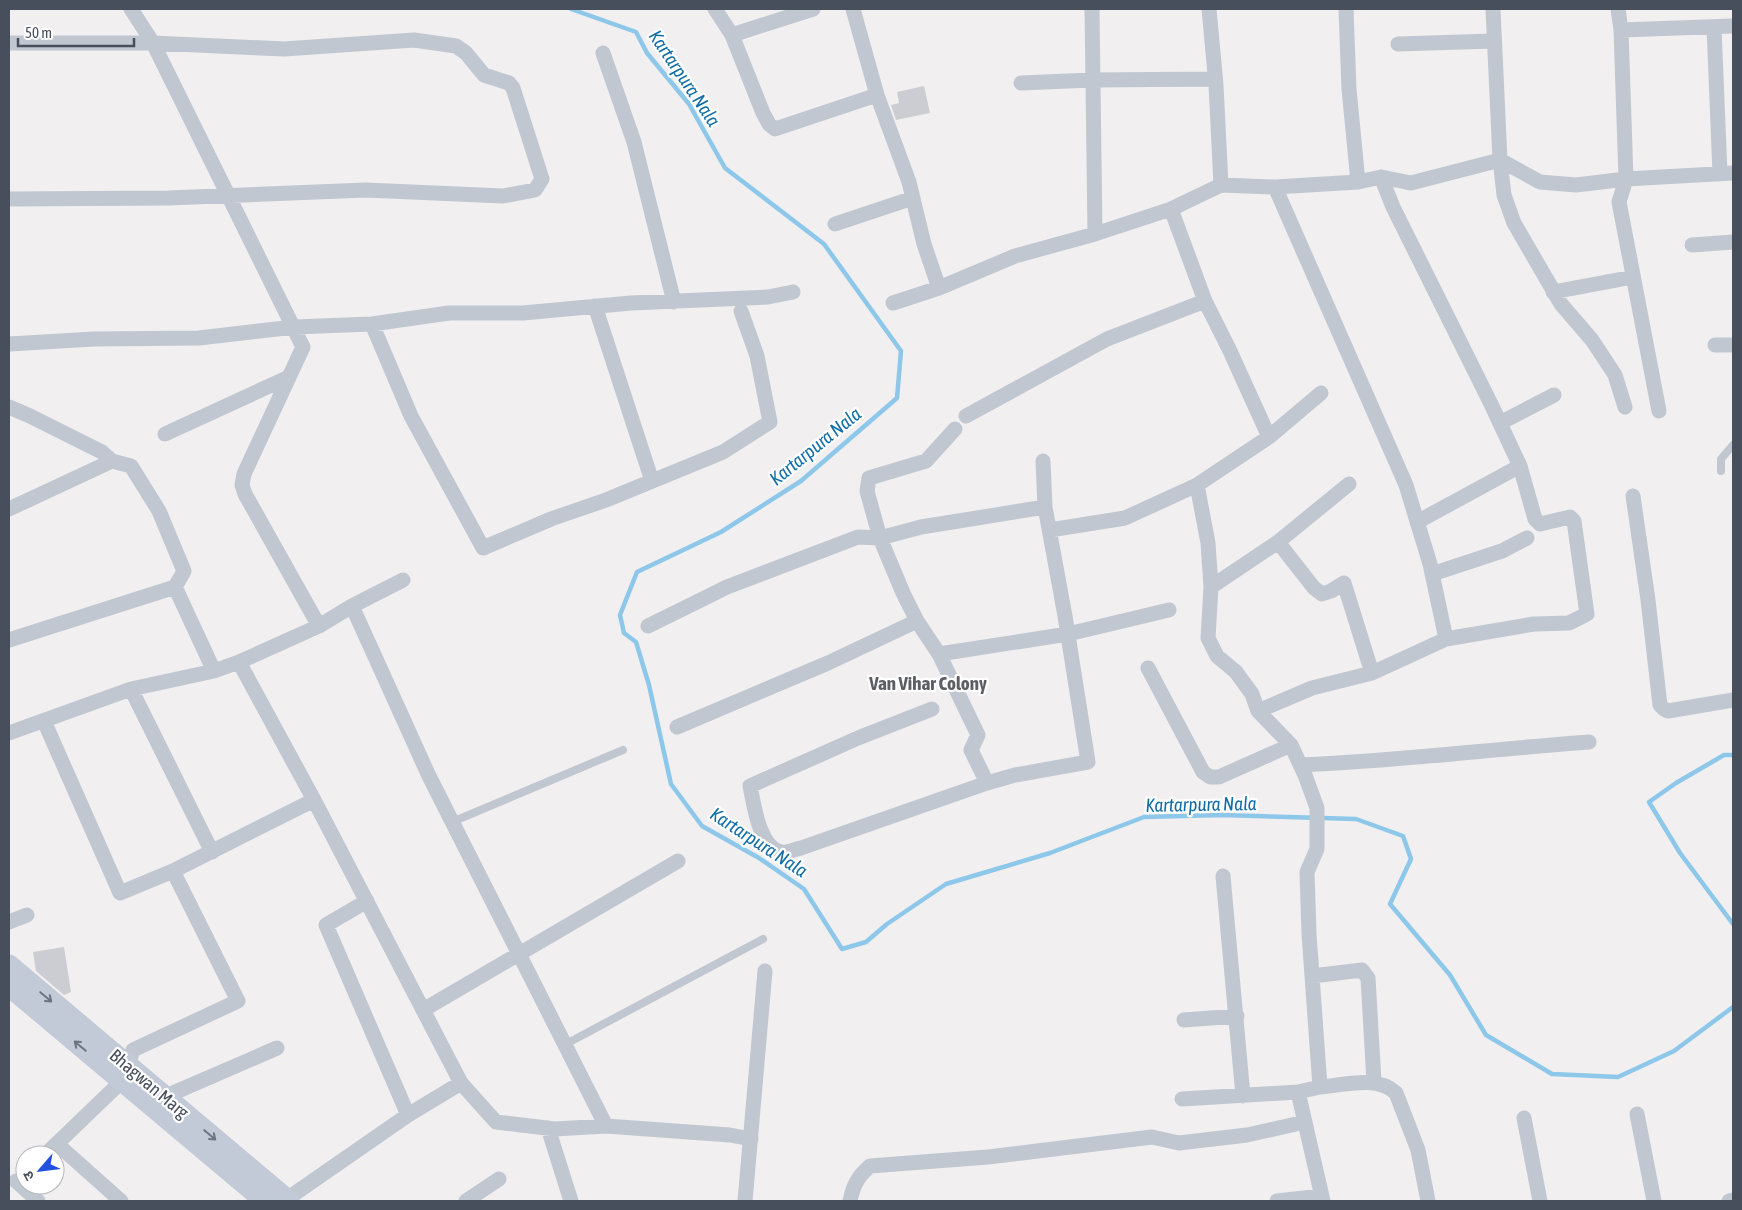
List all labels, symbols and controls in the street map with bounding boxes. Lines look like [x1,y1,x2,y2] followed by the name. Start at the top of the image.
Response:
[18,15,134,47] scale bar
[25,24,52,41] text: 50 m
[645,26,725,130] water label: Kartarpura Nala
[765,402,865,490] water label: Kartarpura Nala
[868,672,987,694] district label: Van Vihar Colony
[1145,792,1257,816] water label: Kartarpura Nala
[706,802,812,882] water label: Kartarpura Nala
[39,991,52,1002] one-way arrow
[74,1040,87,1052] one-way arrow
[106,1045,193,1123] street label: Bhagwan Marg
[204,1130,217,1141] one-way arrow
[15,1145,65,1195] north arrow
[19,1168,38,1183] text: उ

